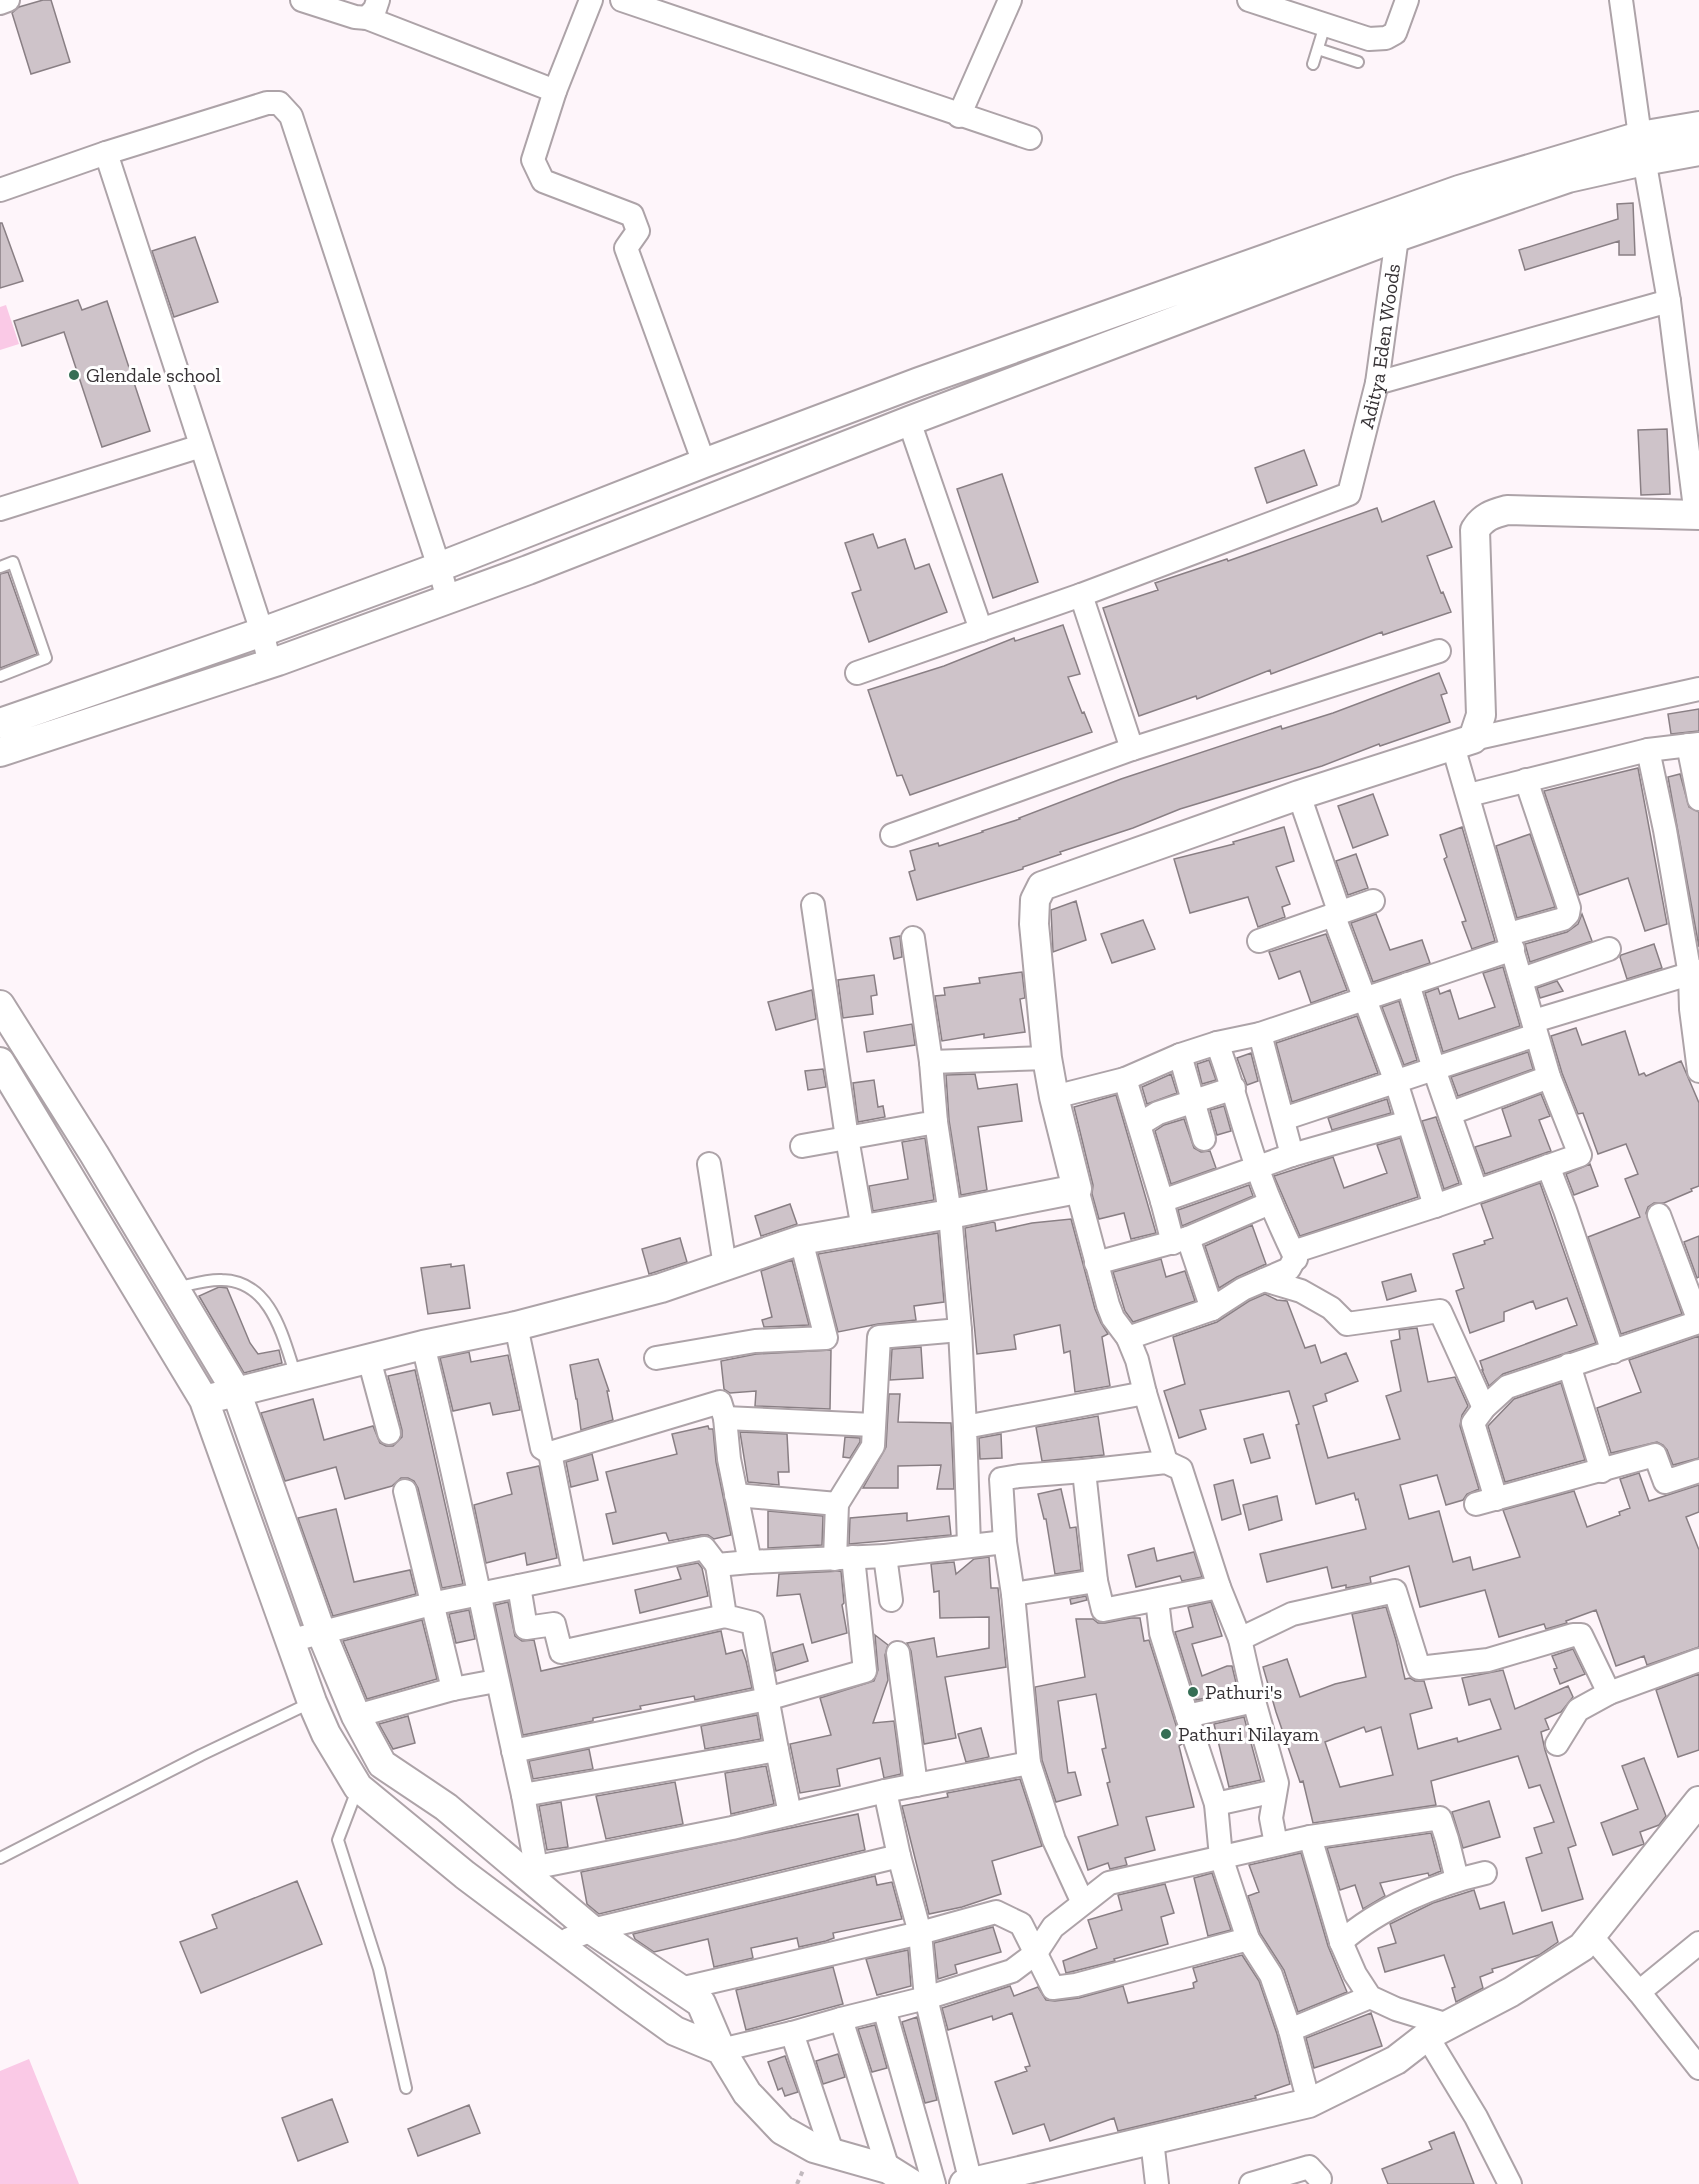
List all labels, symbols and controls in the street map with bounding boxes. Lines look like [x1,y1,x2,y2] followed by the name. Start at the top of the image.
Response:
[1354,262,1405,431] street label: Aditya Eden Woods
[86,363,221,387] place label: Glendale school
[67,368,81,382] marker: Glendale school
[1205,1680,1282,1704] place label: Pathuri's
[1186,1685,1200,1699] marker: Pathuri's
[1178,1722,1320,1746] place label: Pathuri Nilayam
[1159,1727,1173,1741] marker: Pathuri Nilayam

